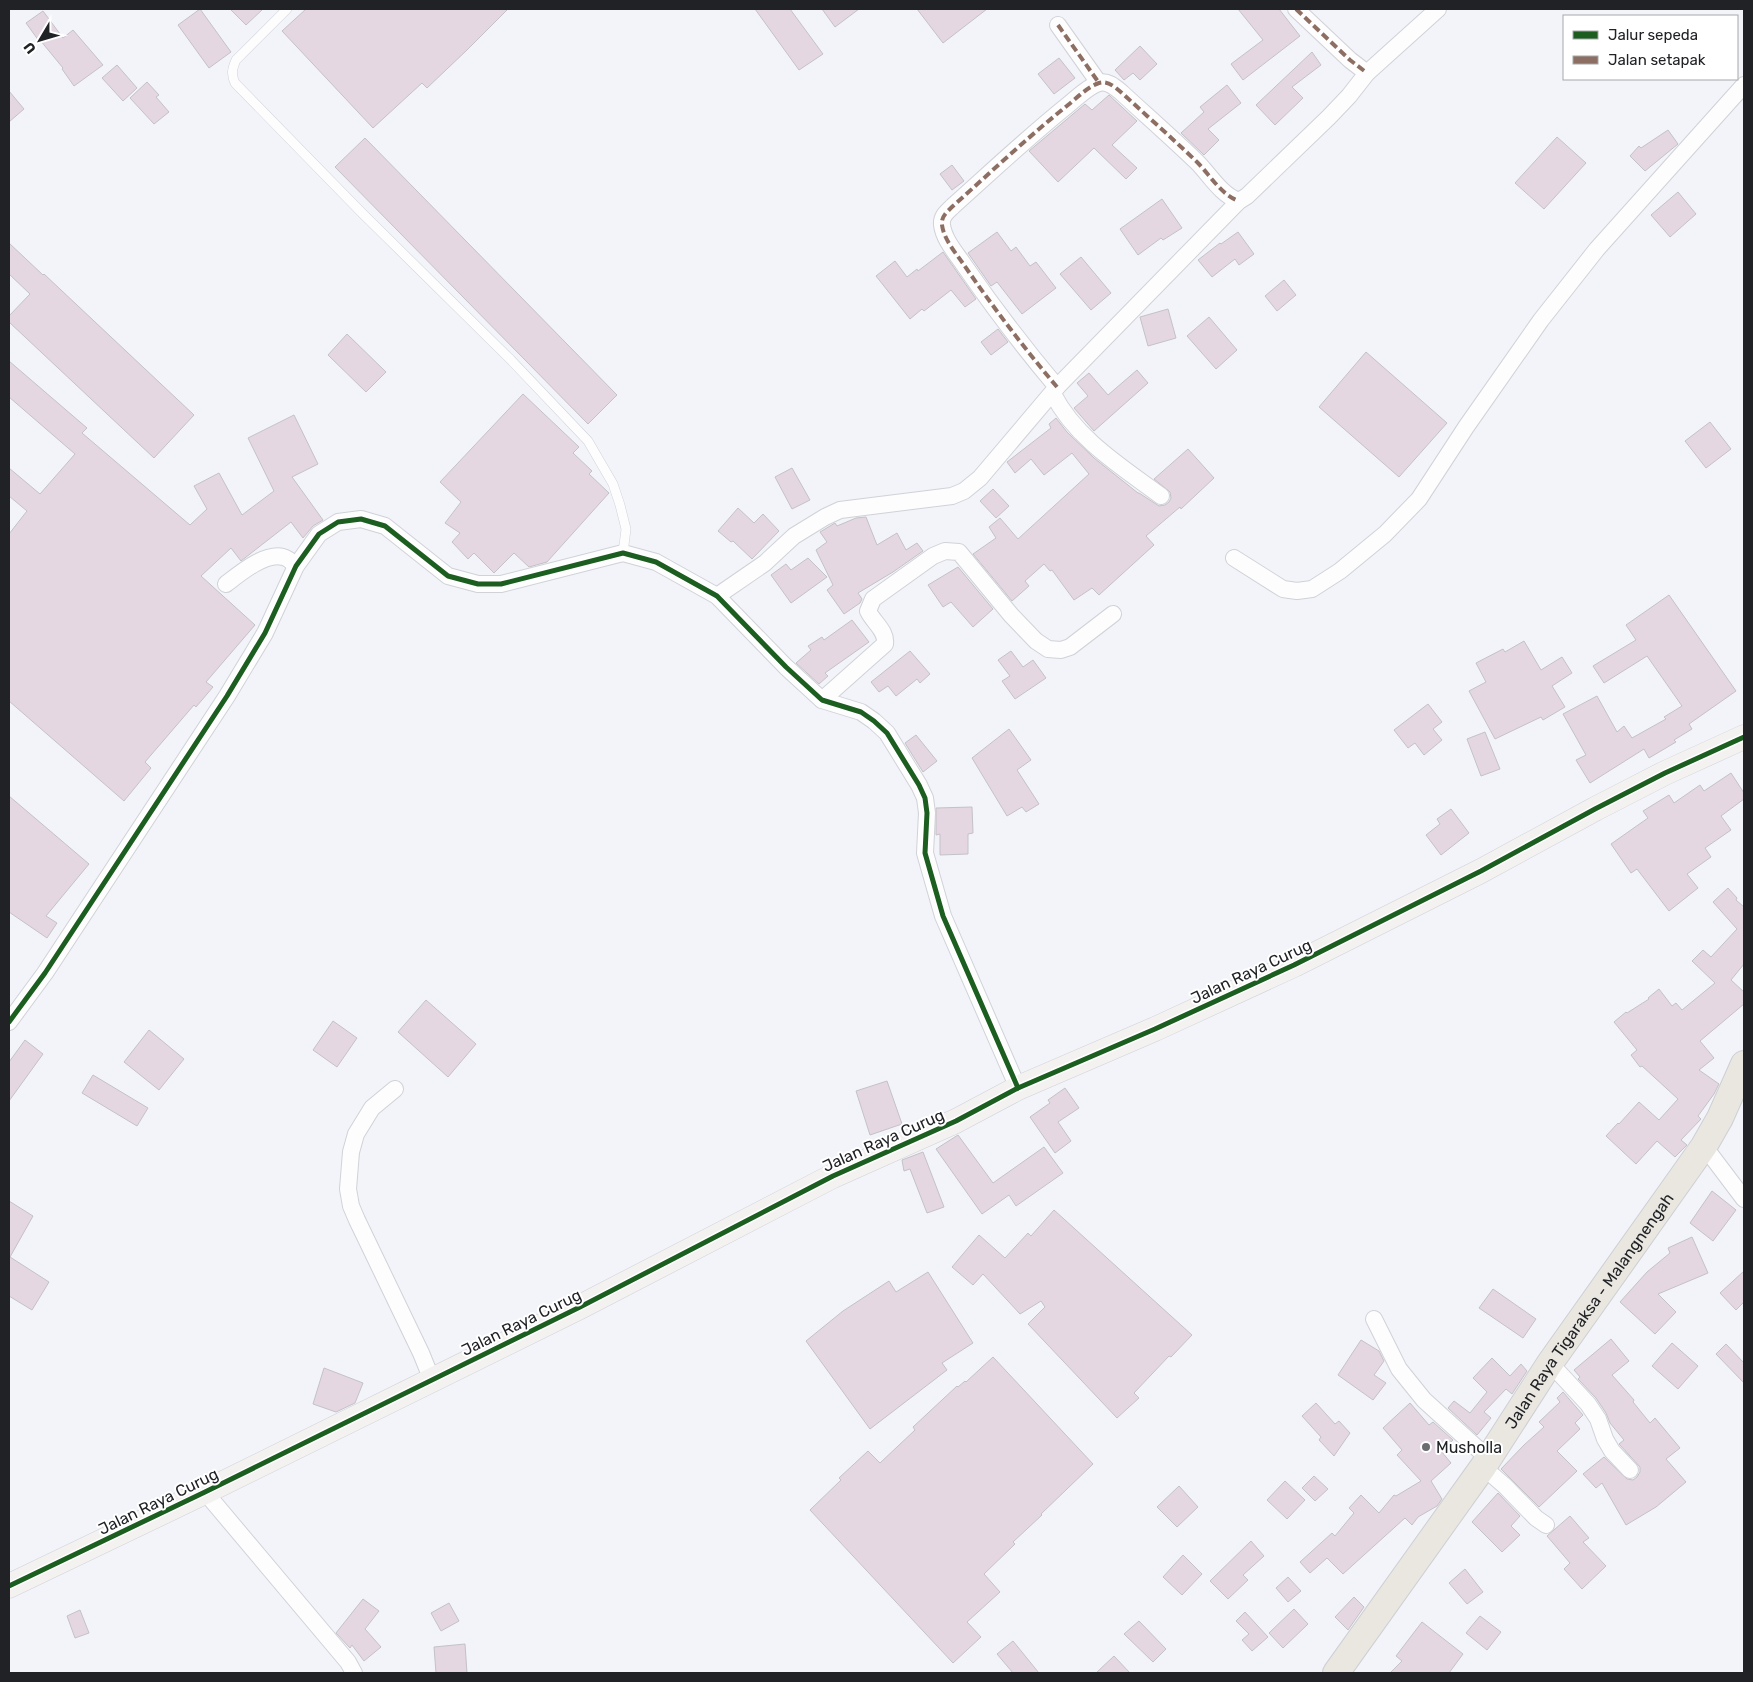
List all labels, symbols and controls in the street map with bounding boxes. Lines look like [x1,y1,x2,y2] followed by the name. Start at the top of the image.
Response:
[15,15,65,65] north arrow
[1563,15,1738,80] legend
[1608,26,1698,44] text: Jalur sepeda
[20,38,40,57] text: U
[1608,51,1706,69] text: Jalan setapak
[1188,935,1315,1008] street label: Jalan Raya Curug
[819,1105,947,1176] street label: Jalan Raya Curug
[1501,1189,1678,1432] street label: Jalan Raya Tigaraksa - Malangnengah
[458,1285,584,1360] street label: Jalan Raya Curug
[1436,1438,1502,1457] place label: Musholla
[1420,1441,1432,1453] marker: Musholla
[95,1464,221,1539] street label: Jalan Raya Curug

